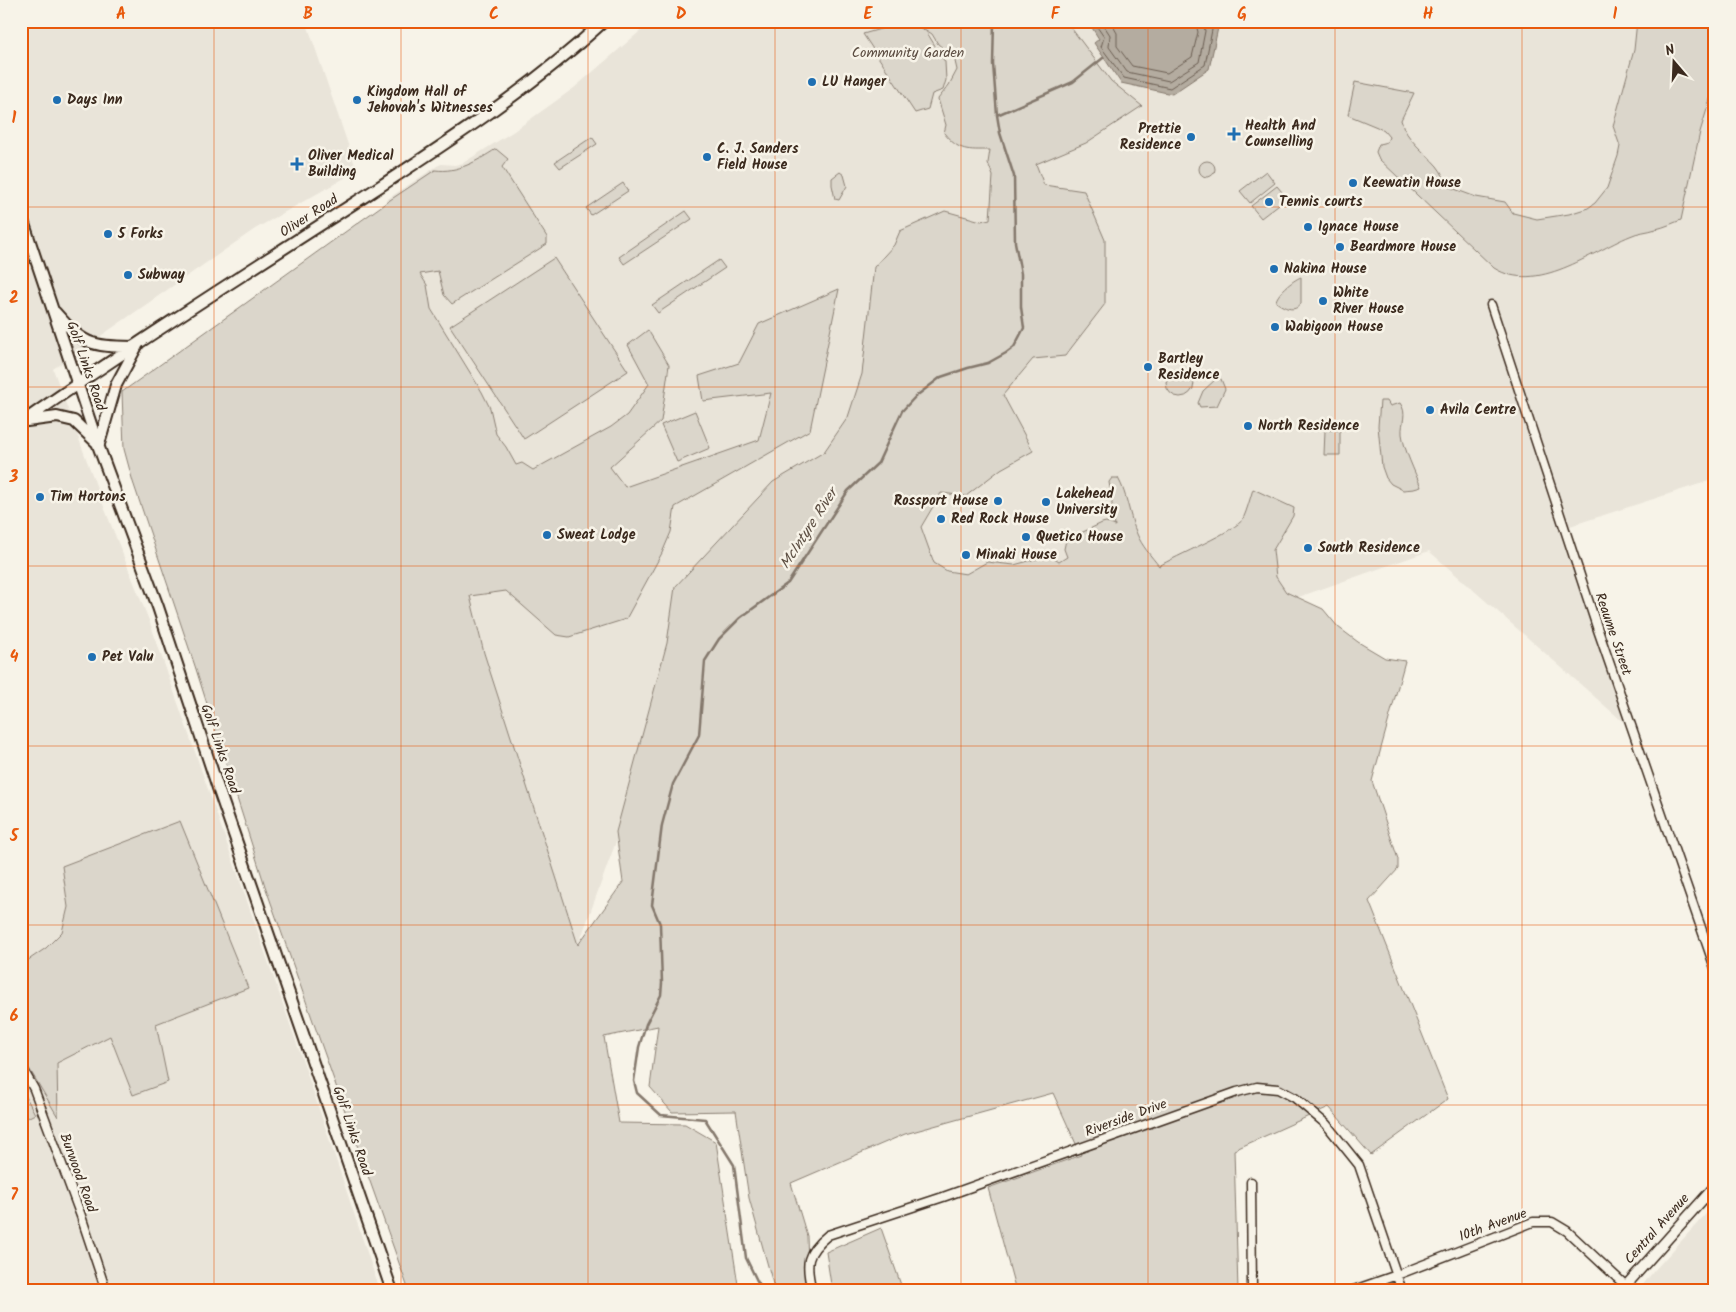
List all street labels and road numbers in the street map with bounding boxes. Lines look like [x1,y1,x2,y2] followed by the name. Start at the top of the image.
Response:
[275,188,343,243] street label: Oliver Road
[60,318,112,415] street label: Golf Links Road
[1589,590,1638,679] street label: Reaume Street
[194,701,246,798] street label: Golf Links Road
[326,1083,378,1180] street label: Golf Links Road
[1082,1093,1171,1143] street label: Riverside Drive
[53,1130,103,1217] street label: Burwood Road
[1619,1188,1695,1269] street label: Central Avenue
[1456,1202,1531,1248] street label: 10th Avenue

